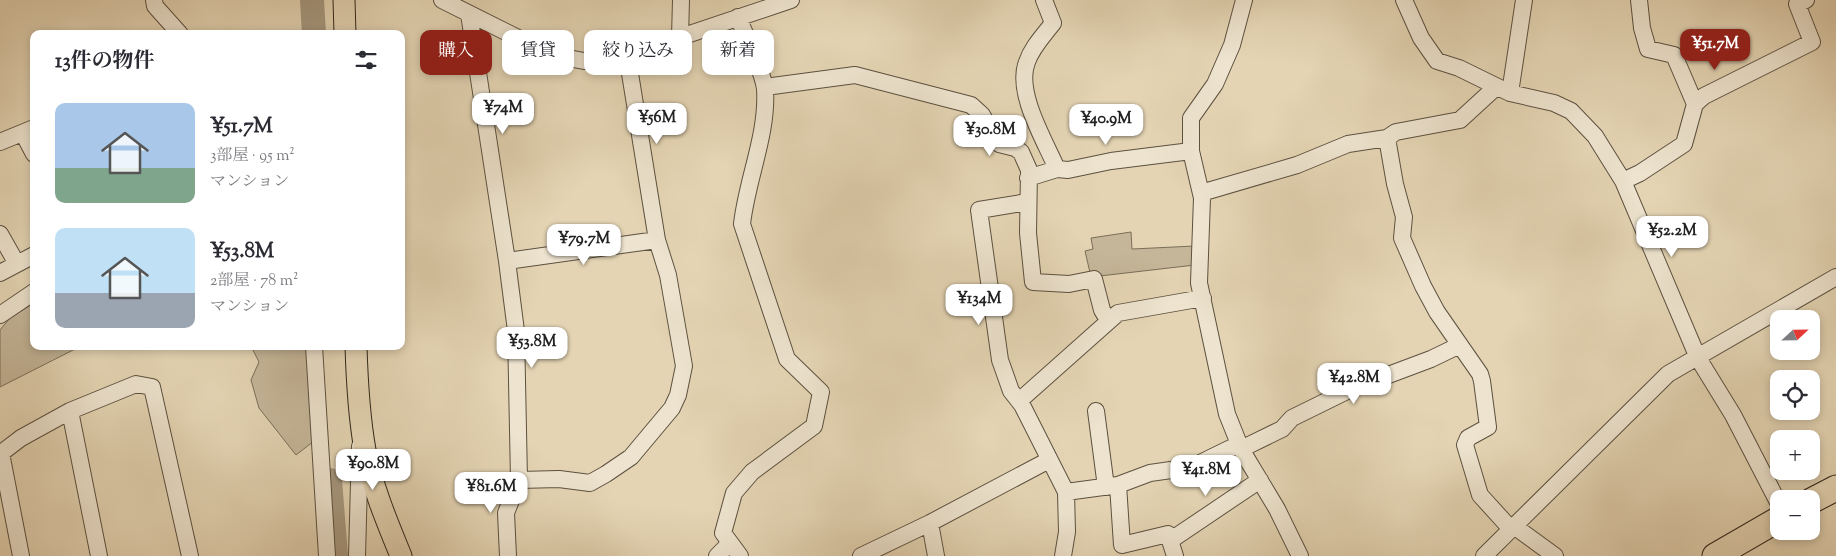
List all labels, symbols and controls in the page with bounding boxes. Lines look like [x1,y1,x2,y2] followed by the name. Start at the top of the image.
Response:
[1674,28,1756,71] pin: ¥51.7M
[420,30,492,75] chip: 購入
[502,30,574,75] chip: 賃貸
[584,30,692,75] chip: 絞り込み
[702,30,774,75] chip: 新着
[1691,33,1739,56] text: ¥51.7M
[352,46,380,74] icon: filters
[55,47,155,77] text: 13件の物件
[473,92,533,135] pin: ¥74M
[483,97,523,120] text: ¥74M
[627,102,687,145] pin: ¥56M
[1065,104,1147,146] pin: ¥40.9M
[638,107,676,130] text: ¥56M
[1080,108,1132,131] text: ¥40.9M
[210,112,273,142] text: ¥51.7M
[949,114,1031,157] pin: ¥30.8M
[964,119,1016,142] text: ¥30.8M
[95,123,155,183] icon: home
[210,145,295,168] text: 3部屋 · 95 m²
[210,171,289,194] text: マンション
[1631,216,1713,258] pin: ¥52.2M
[1647,220,1697,243] text: ¥52.2M
[543,224,625,266] pin: ¥79.7M
[558,228,610,251] text: ¥79.7M
[210,237,274,267] text: ¥53.8M
[95,248,155,308] icon: home
[210,270,298,293] text: 2部屋 · 78 m²
[944,284,1014,326] pin: ¥134M
[957,288,1001,311] text: ¥134M
[210,296,289,319] text: マンション
[1770,310,1820,360] north arrow
[1770,310,1820,540] map controls
[491,326,573,369] pin: ¥53.8M
[508,331,556,354] text: ¥53.8M
[1313,362,1395,405] pin: ¥42.8M
[1328,367,1380,390] text: ¥42.8M
[1770,370,1820,420] button: locate
[1770,430,1820,480] button: +
[332,448,414,491] pin: ¥90.8M
[347,453,399,476] text: ¥90.8M
[1165,454,1247,497] pin: ¥41.8M
[1181,459,1231,482] text: ¥41.8M
[450,472,532,514] pin: ¥81.6M
[466,476,516,499] text: ¥81.6M
[1770,490,1820,540] button: −

